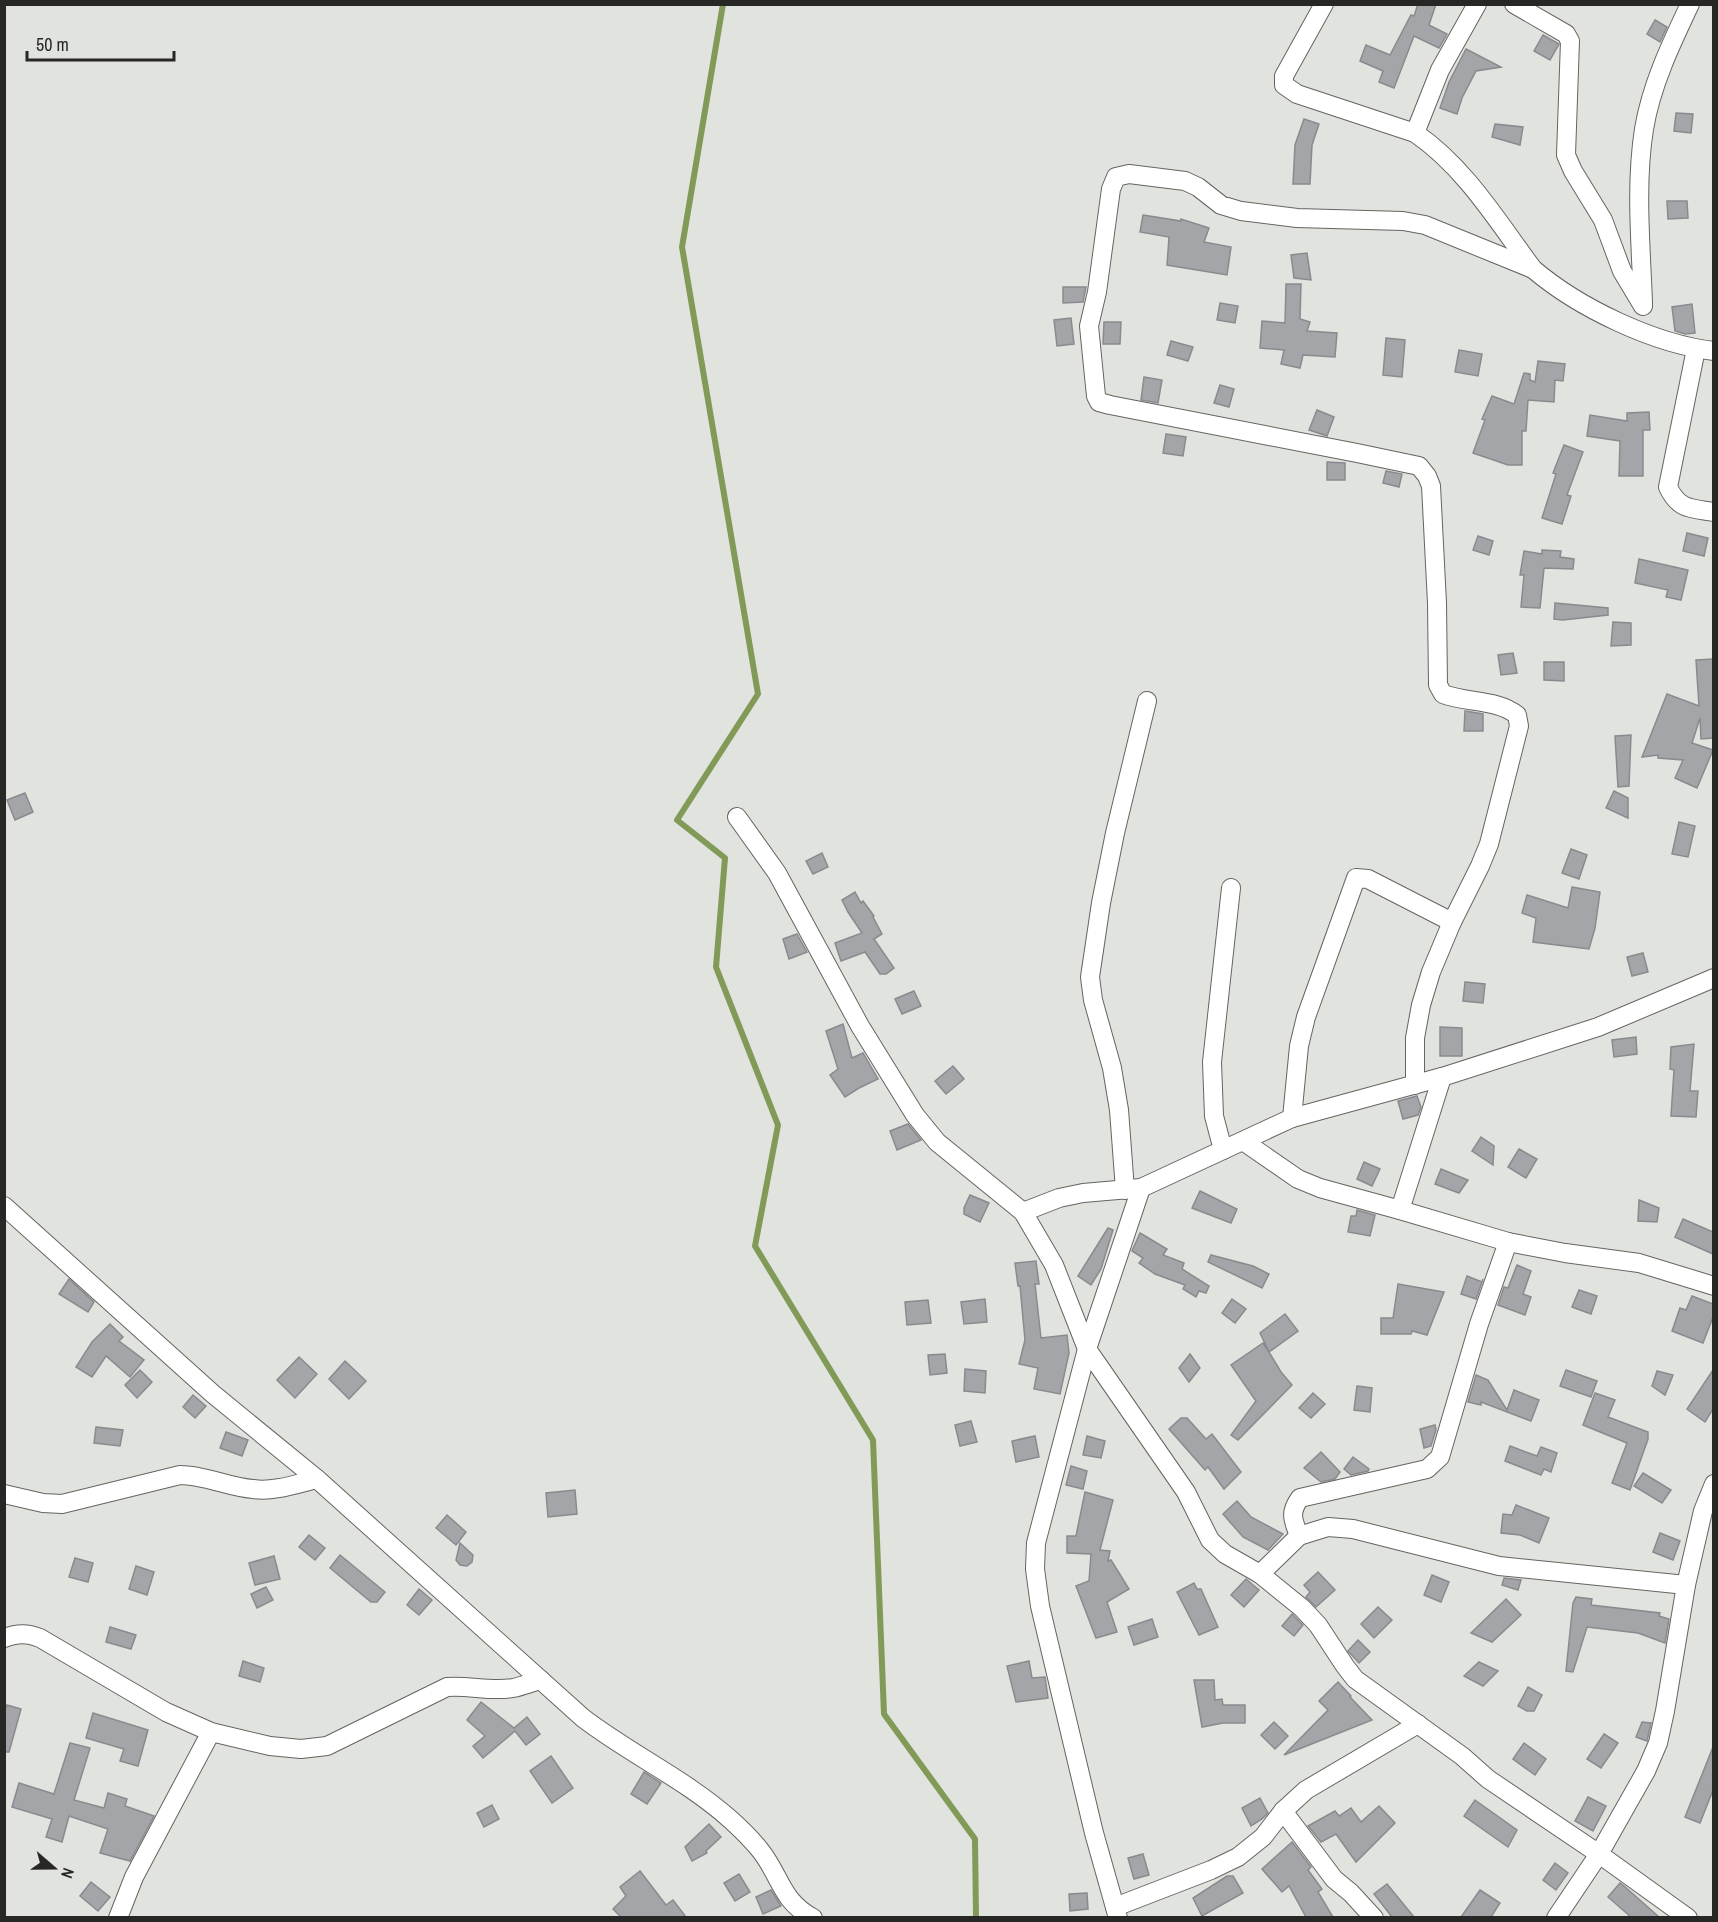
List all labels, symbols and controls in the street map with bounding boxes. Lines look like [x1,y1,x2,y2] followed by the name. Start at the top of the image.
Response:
[27,24,174,62] scale bar
[36,32,69,57] text: 50 m
[24,1838,84,1898] north arrow
[56,1865,80,1881] text: N

